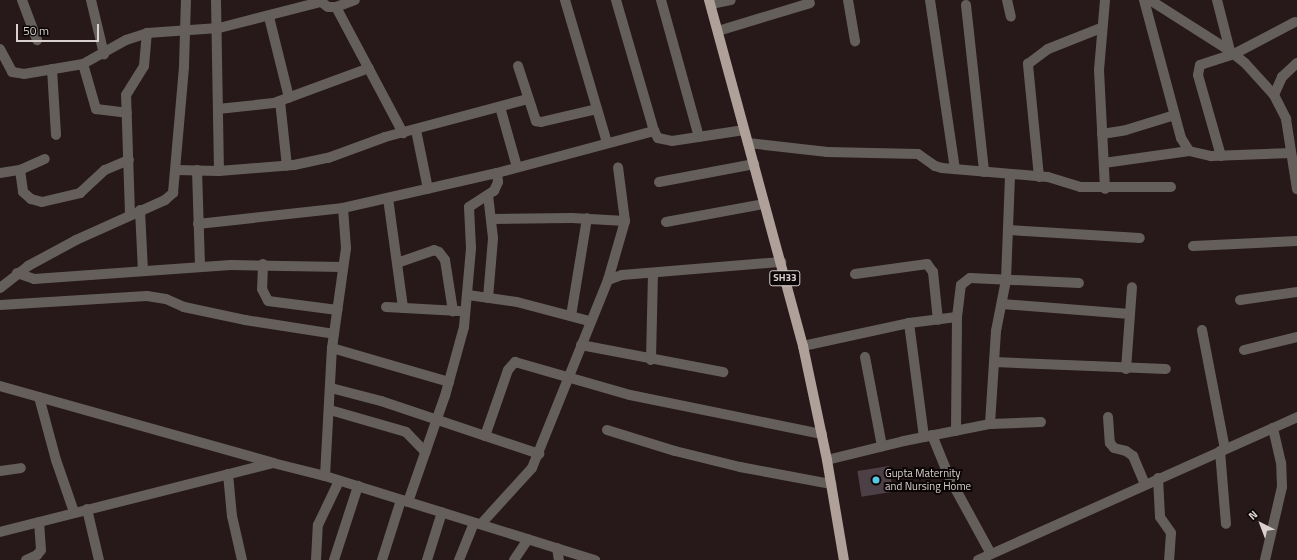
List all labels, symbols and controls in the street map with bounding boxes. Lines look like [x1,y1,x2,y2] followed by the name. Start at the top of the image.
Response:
[18,16,101,42] scale bar
[23,21,49,40] text: 50 m
[769,270,801,286] road number: SH33
[885,467,971,493] place label: Gupta Maternity and Nursing Home
[870,474,882,486] marker: Gupta Maternity and Nursing Home
[1241,504,1281,544] north arrow
[1245,507,1261,524] text: N

